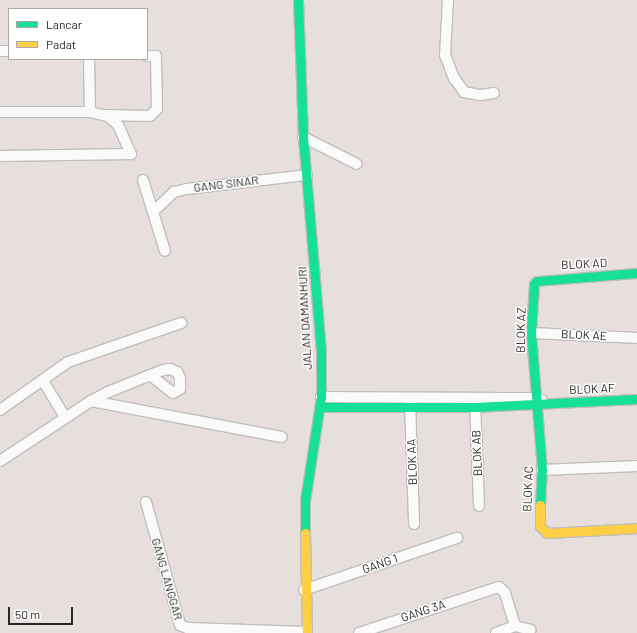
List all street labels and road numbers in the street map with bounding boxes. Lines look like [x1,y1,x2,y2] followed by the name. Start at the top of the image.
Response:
[193,173,259,195] street label: GANG SINAR
[561,256,607,272] street label: BLOK AD
[295,266,315,370] street label: JALAN DAMANHURI
[513,307,529,353] street label: BLOK AZ
[561,327,607,343] street label: BLOK AE
[569,381,615,397] street label: BLOK AF
[469,430,485,476] street label: BLOK AB
[404,439,420,485] street label: BLOK AA
[520,466,536,512] street label: BLOK AC
[148,536,186,622] street label: GANG LANGGAR
[360,551,400,577] street label: GANG 1
[399,597,447,625] street label: GANG 3A

